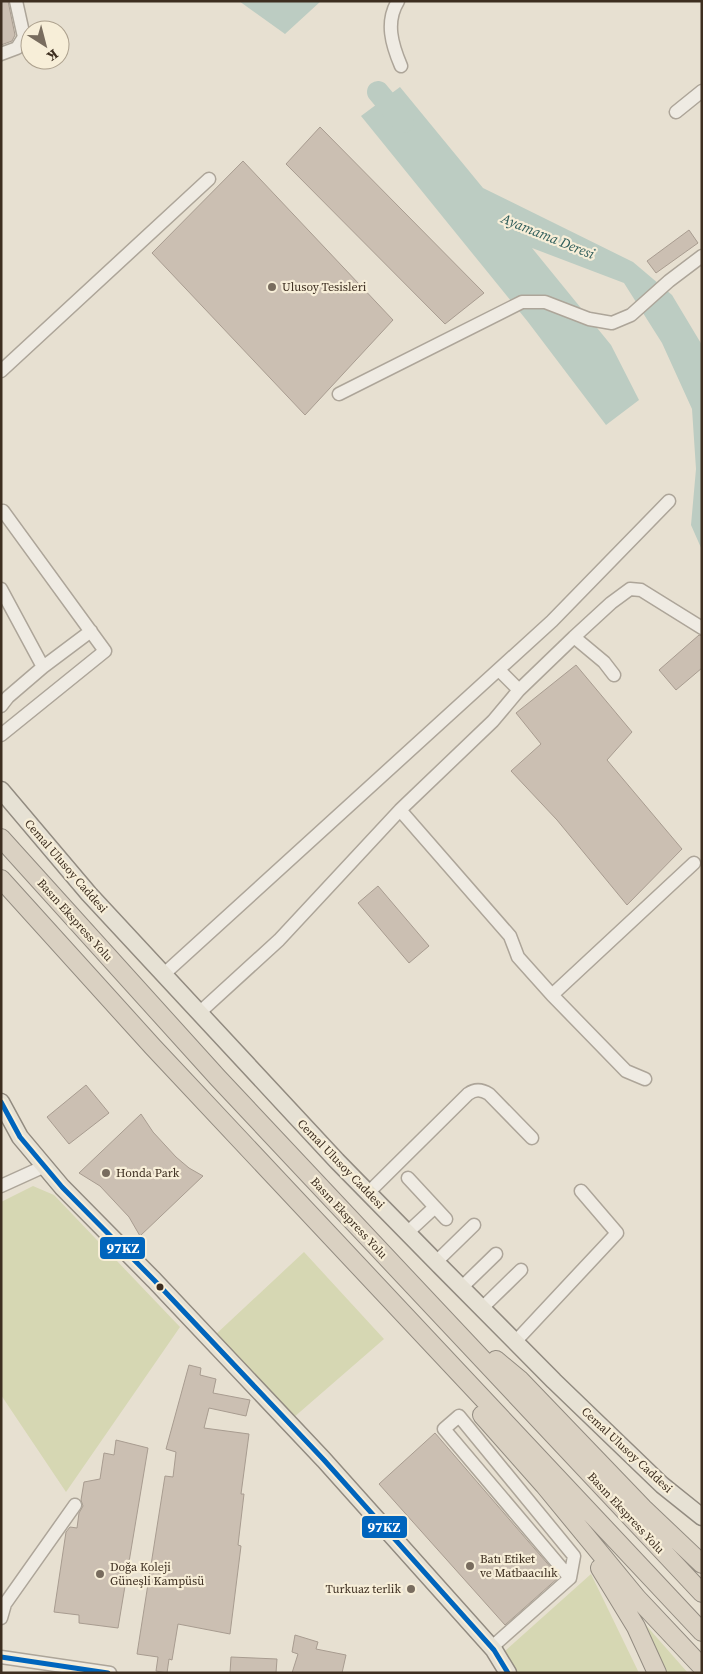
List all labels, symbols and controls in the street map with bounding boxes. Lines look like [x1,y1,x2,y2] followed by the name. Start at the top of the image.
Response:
[20,20,70,70] north arrow
[43,45,62,67] text: K
[497,208,598,264] water label: Ayamama Deresi
[282,279,367,295] place label: Ulusoy Tesisleri
[266,281,278,293] marker: Ulusoy Tesisleri
[21,816,111,916] street label: Cemal Ulusoy Caddesi
[34,875,116,965] street label: Basın Ekspress Yolu
[294,1116,388,1213] street label: Cemal Ulusoy Caddesi
[116,1165,180,1181] place label: Honda Park
[100,1167,112,1179] marker: Honda Park
[307,1174,391,1262] street label: Basın Ekspress Yolu
[99,1236,146,1260] line badge: 97KZ
[107,1238,140,1258] text: 97KZ
[155,1282,165,1292] unlabelled marker
[578,1404,676,1497] street label: Cemal Ulusoy Caddesi
[584,1469,668,1557] street label: Basın Ekspress Yolu
[361,1515,408,1539] line badge: 97KZ
[368,1517,401,1537] text: 97KZ
[480,1551,558,1581] place label: Batı Etiket ve Matbaacılık
[110,1559,204,1589] place label: Doğa Koleji Güneşli Kampüsü
[464,1560,476,1572] marker: Batı Etiket ve Matbaacılık
[94,1568,106,1580] marker: Doğa Koleji Güneşli Kampüsü
[325,1581,401,1597] place label: Turkuaz terlik
[405,1583,417,1595] marker: Turkuaz terlik

